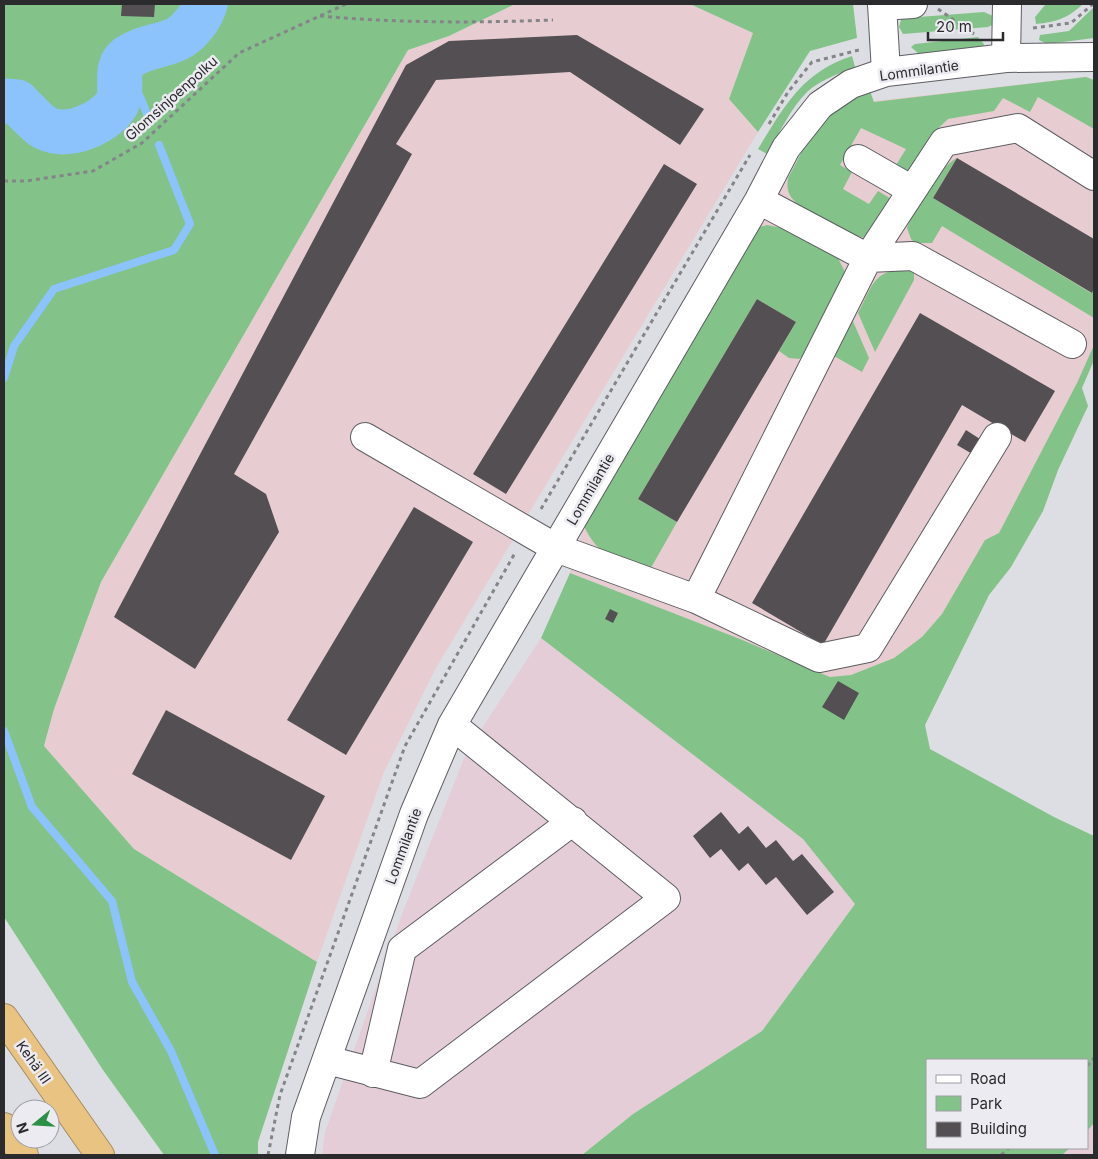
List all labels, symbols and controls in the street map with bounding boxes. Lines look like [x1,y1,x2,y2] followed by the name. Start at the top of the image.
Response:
[928,10,1003,42] scale bar
[936,17,972,36] text: 20 m
[121,52,221,144] street label: Glomsinjoenpolku
[878,56,960,84] street label: Lommilantie
[563,450,617,528] street label: Lommilantie
[381,806,425,886] street label: Lommilantie
[13,1037,55,1087] street label: Kehä III
[926,1059,1088,1149] legend
[970,1069,1006,1088] text: Road
[970,1094,1003,1113] text: Park
[10,1099,60,1149] north arrow
[970,1119,1027,1138] text: Building
[12,1120,32,1136] text: N

